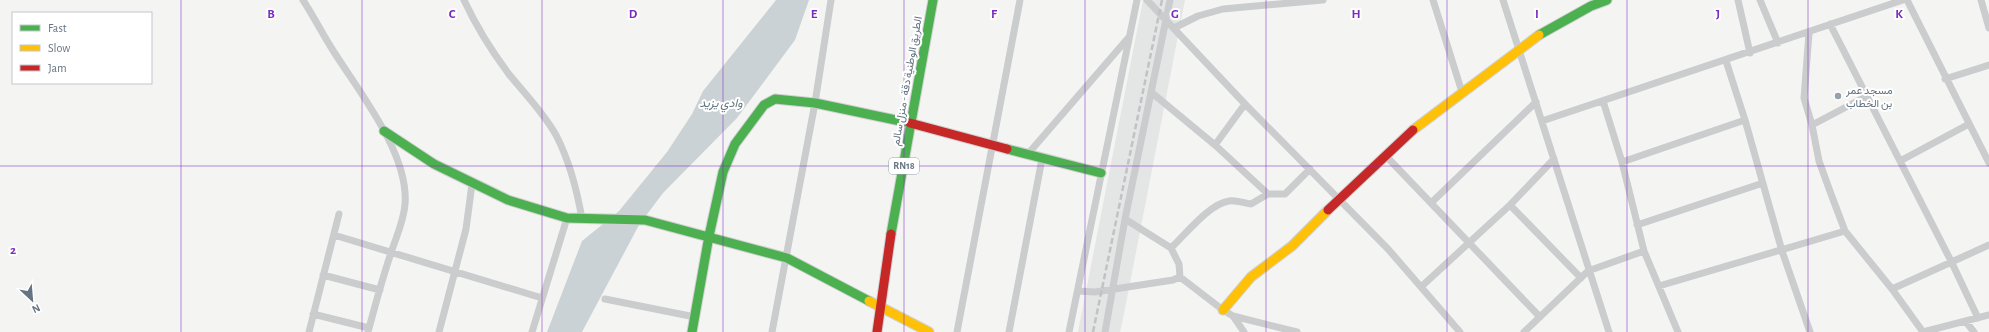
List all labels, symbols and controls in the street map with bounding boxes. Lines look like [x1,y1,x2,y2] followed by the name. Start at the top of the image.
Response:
[267,8,275,21] text: B
[449,8,456,21] text: C
[629,8,638,21] text: D
[811,8,818,21] text: E
[991,8,998,21] text: F
[1171,8,1179,21] text: G
[1351,8,1361,21] text: H
[1535,8,1539,21] text: I
[1716,8,1720,21] text: J
[1895,8,1903,21] text: K
[12,12,152,84] legend
[890,15,926,147] street label: الطريق الوطنية دقة - منزل سالم
[48,22,67,34] text: Fast
[48,42,70,54] text: Slow
[48,62,67,74] text: Jam
[1845,85,1893,110] place label: مسجد عمر بن الخطاب
[1833,91,1843,101] marker: مسجد عمر بن الخطاب
[700,97,743,113] water label: وادي يزيد
[889,158,919,174] road number: RN18
[10,244,16,257] text: 2
[12,280,52,320] north arrow
[30,302,42,315] text: N

